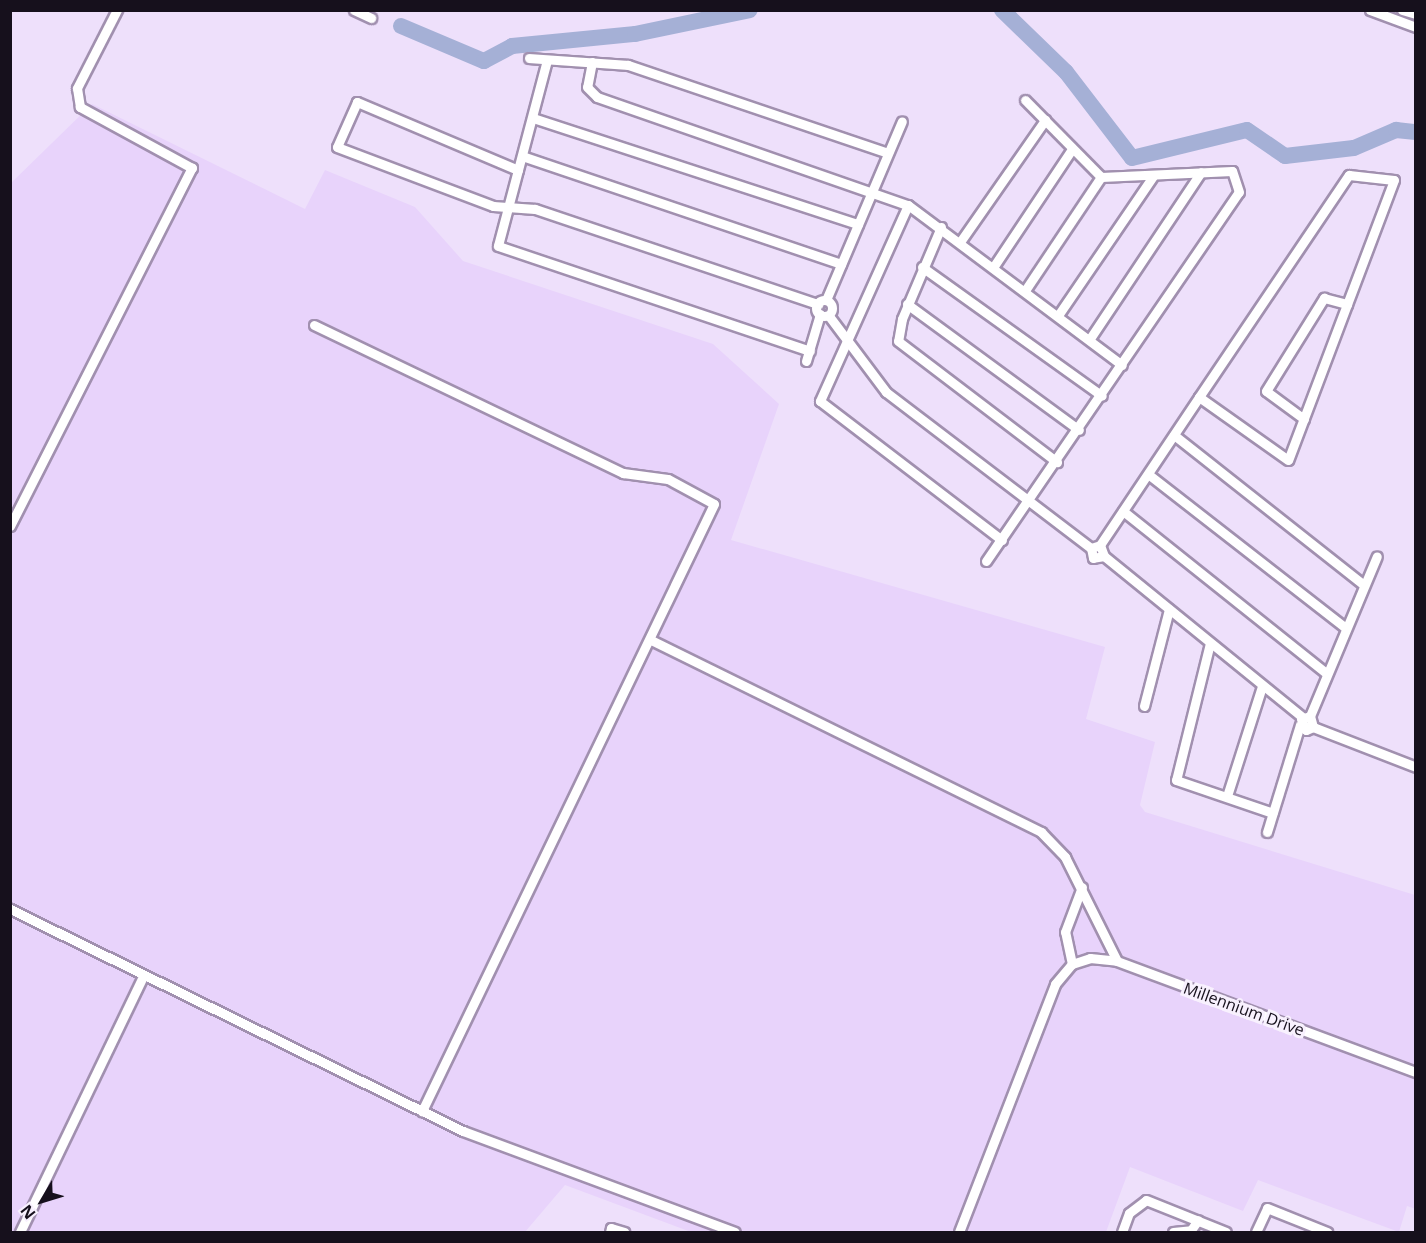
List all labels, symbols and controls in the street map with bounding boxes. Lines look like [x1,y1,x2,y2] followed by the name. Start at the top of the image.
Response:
[1181,978,1307,1040] street label: Millennium Drive
[12,1171,72,1231] north arrow
[15,1200,40,1224] text: N

